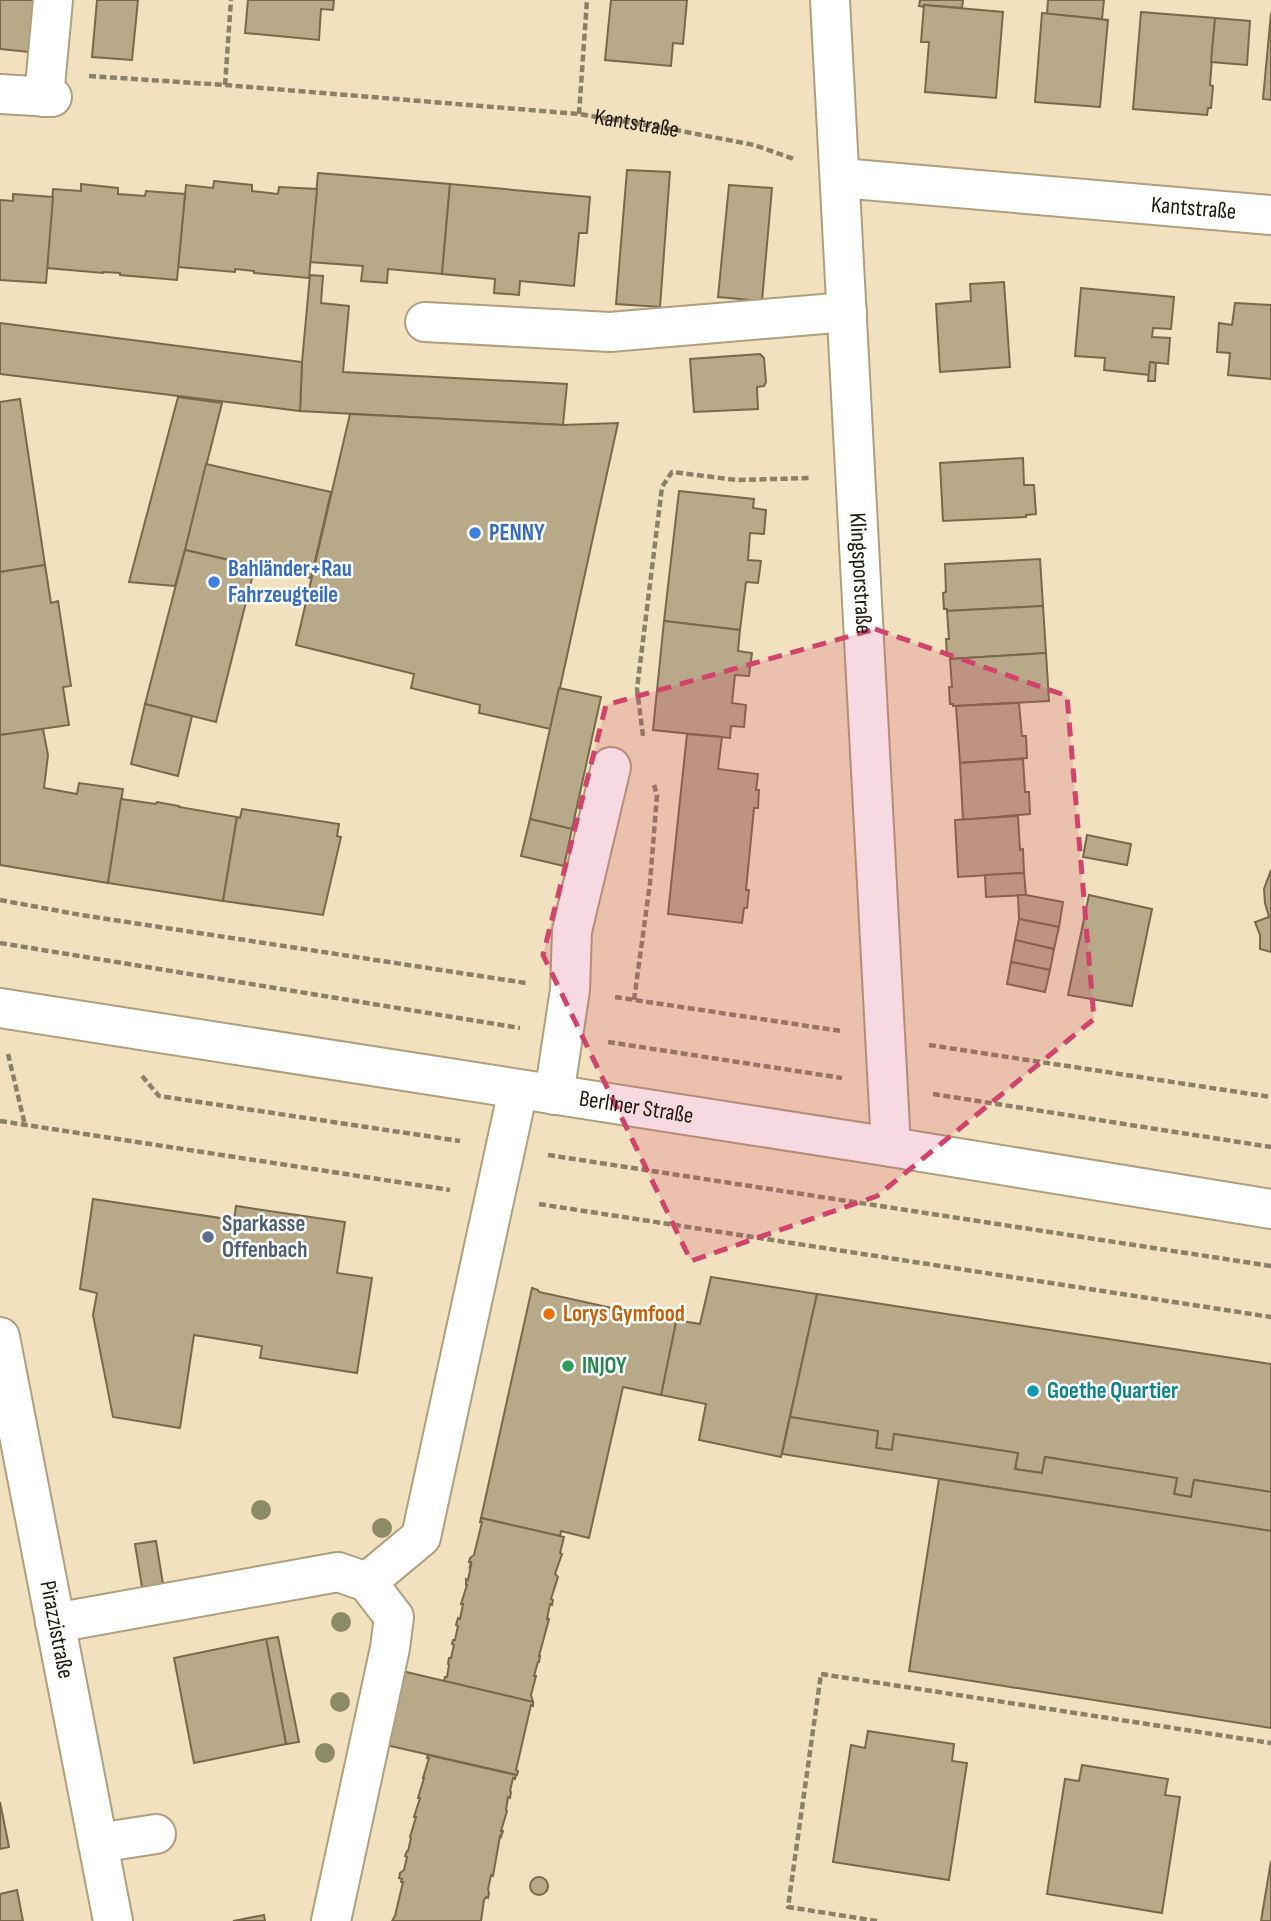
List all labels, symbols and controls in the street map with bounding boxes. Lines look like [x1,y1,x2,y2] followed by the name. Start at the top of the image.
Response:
[592,103,681,144] street label: Kantstraße
[1150,191,1237,226] street label: Kantstraße
[843,512,878,635] street label: Klingsporstraße
[489,519,545,547] place label: PENNY
[467,525,483,541] marker: PENNY
[228,555,352,609] place label: Bahländer+Rau Fahrzeugteile
[206,574,222,590] marker: Bahländer+Rau Fahrzeugteile
[577,1085,695,1130] street label: Berliner Straße
[222,1210,307,1264] place label: Sparkasse Offenbach
[200,1229,216,1245] marker: Sparkasse Offenbach
[563,1300,685,1328] place label: Lorys Gymfood
[541,1306,557,1322] marker: Lorys Gymfood
[582,1352,627,1380] place label: INJOY
[560,1358,576,1374] marker: INJOY
[1047,1377,1178,1405] place label: Goethe Quartier
[1025,1383,1041,1399] marker: Goethe Quartier
[33,1578,80,1681] street label: Pirazzistraße

